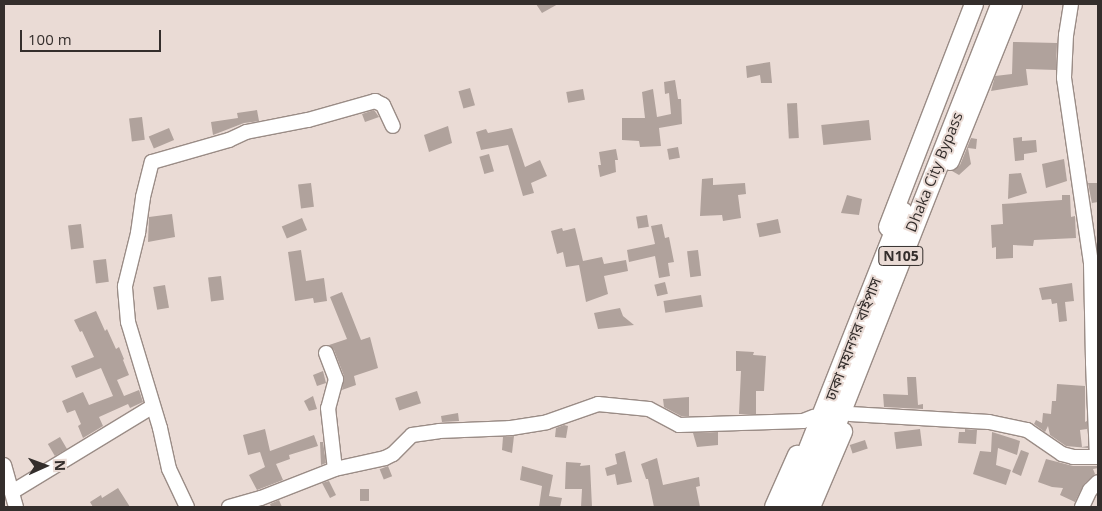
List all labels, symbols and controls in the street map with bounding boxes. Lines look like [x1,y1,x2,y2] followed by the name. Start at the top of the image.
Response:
[22,20,164,52] scale bar
[28,29,72,49] text: 100 m
[902,110,966,234] street label: Dhaka City Bypass
[877,245,925,268] road number: N105
[821,275,885,403] street label: ঢাকা মহানগর বাইপাস
[20,441,70,491] north arrow
[51,459,70,471] text: N

